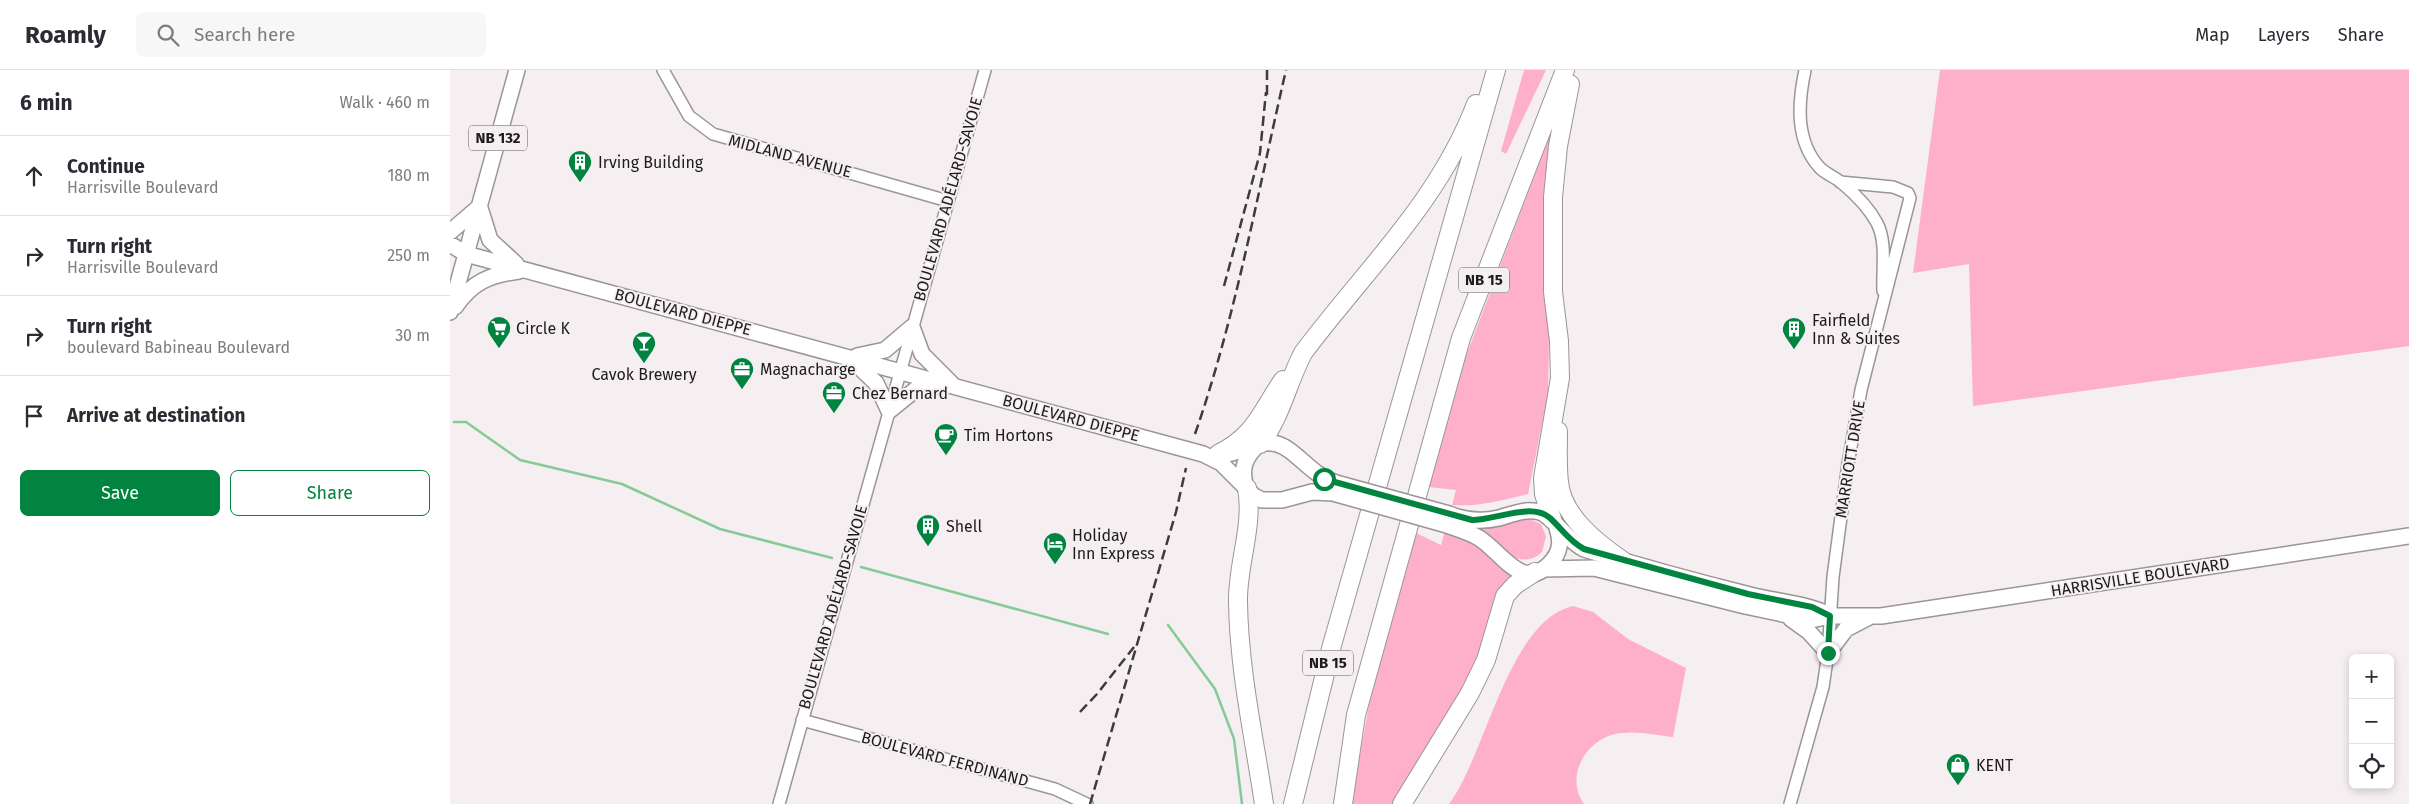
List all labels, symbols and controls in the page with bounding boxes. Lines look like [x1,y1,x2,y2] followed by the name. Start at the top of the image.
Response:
[136,12,486,57] search box
[25,21,106,49] text: Roamly
[154,21,182,49] icon: search
[194,23,295,46] text: Search here
[2195,24,2230,46] text: Map
[2258,24,2310,46] text: Layers
[2338,24,2384,46] text: Share
[20,90,73,116] text: 6 min
[340,93,430,112] text: Walk · 460 m
[909,94,986,303] street label: BOULEVARD ADÉLARD-SAVOIE
[469,126,527,150] road number: NB 132
[726,130,854,182] street label: MIDLAND AVENUE
[567,149,593,183] building icon: Irving Building
[598,153,704,172] place label: Irving Building
[67,155,145,178] text: Continue
[20,162,48,190] icon: ahead
[387,166,430,185] text: 180 m
[67,178,219,197] text: Harrisville Boulevard
[67,235,152,258] text: Turn right
[20,242,48,270] icon: right
[387,246,430,265] text: 250 m
[67,258,219,277] text: Harrisville Boulevard
[1459,268,1509,292] road number: NB 15
[613,285,753,339] street label: BOULEVARD DIEPPE
[1812,311,1900,348] place label: Fairfield Inn & Suites
[67,315,152,338] text: Turn right
[486,315,512,349] supermarket icon: Circle K
[1781,316,1807,350] building icon: Fairfield Inn & Suites
[516,319,570,338] place label: Circle K
[20,322,48,350] icon: right
[395,326,430,345] text: 30 m
[631,330,657,364] bar icon: Cavok Brewery
[67,338,290,357] text: boulevard Babineau Boulevard
[729,356,755,390] office icon: Magnacharge
[760,360,856,379] place label: Magnacharge
[591,365,697,384] place label: Cavok Brewery
[821,380,847,414] office icon: Chez Bernard
[852,384,948,403] place label: Chez Bernard
[1001,391,1141,445] street label: BOULEVARD DIEPPE
[1831,399,1869,519] street label: MARRIOTT DRIVE
[20,402,48,430] icon: arrive
[67,404,246,427] text: Arrive at destination
[933,422,959,456] cafe icon: Tim Hortons
[964,426,1053,445] place label: Tim Hortons
[1313,468,1336,491] route start
[20,470,220,516] button: Save
[230,470,430,516] button: Share
[794,502,871,711] street label: BOULEVARD ADÉLARD-SAVOIE
[915,513,941,547] building icon: Shell
[946,517,983,536] place label: Shell
[1072,526,1155,563] place label: Holiday Inn Express
[1042,531,1068,565] hotel icon: Holiday Inn Express
[2049,553,2231,601] street label: HARRISVILLE BOULEVARD
[1817,642,1840,665] route end
[1303,650,1353,676] road number: NB 15
[2349,654,2394,789] map controls
[2349,654,2394,699] button: +
[2349,699,2394,744] button: −
[859,728,1031,790] street label: BOULEVARD FERDINAND
[2349,744,2394,789] button: locate
[1945,752,1971,786] shop icon: KENT
[1976,756,2014,775] place label: KENT

